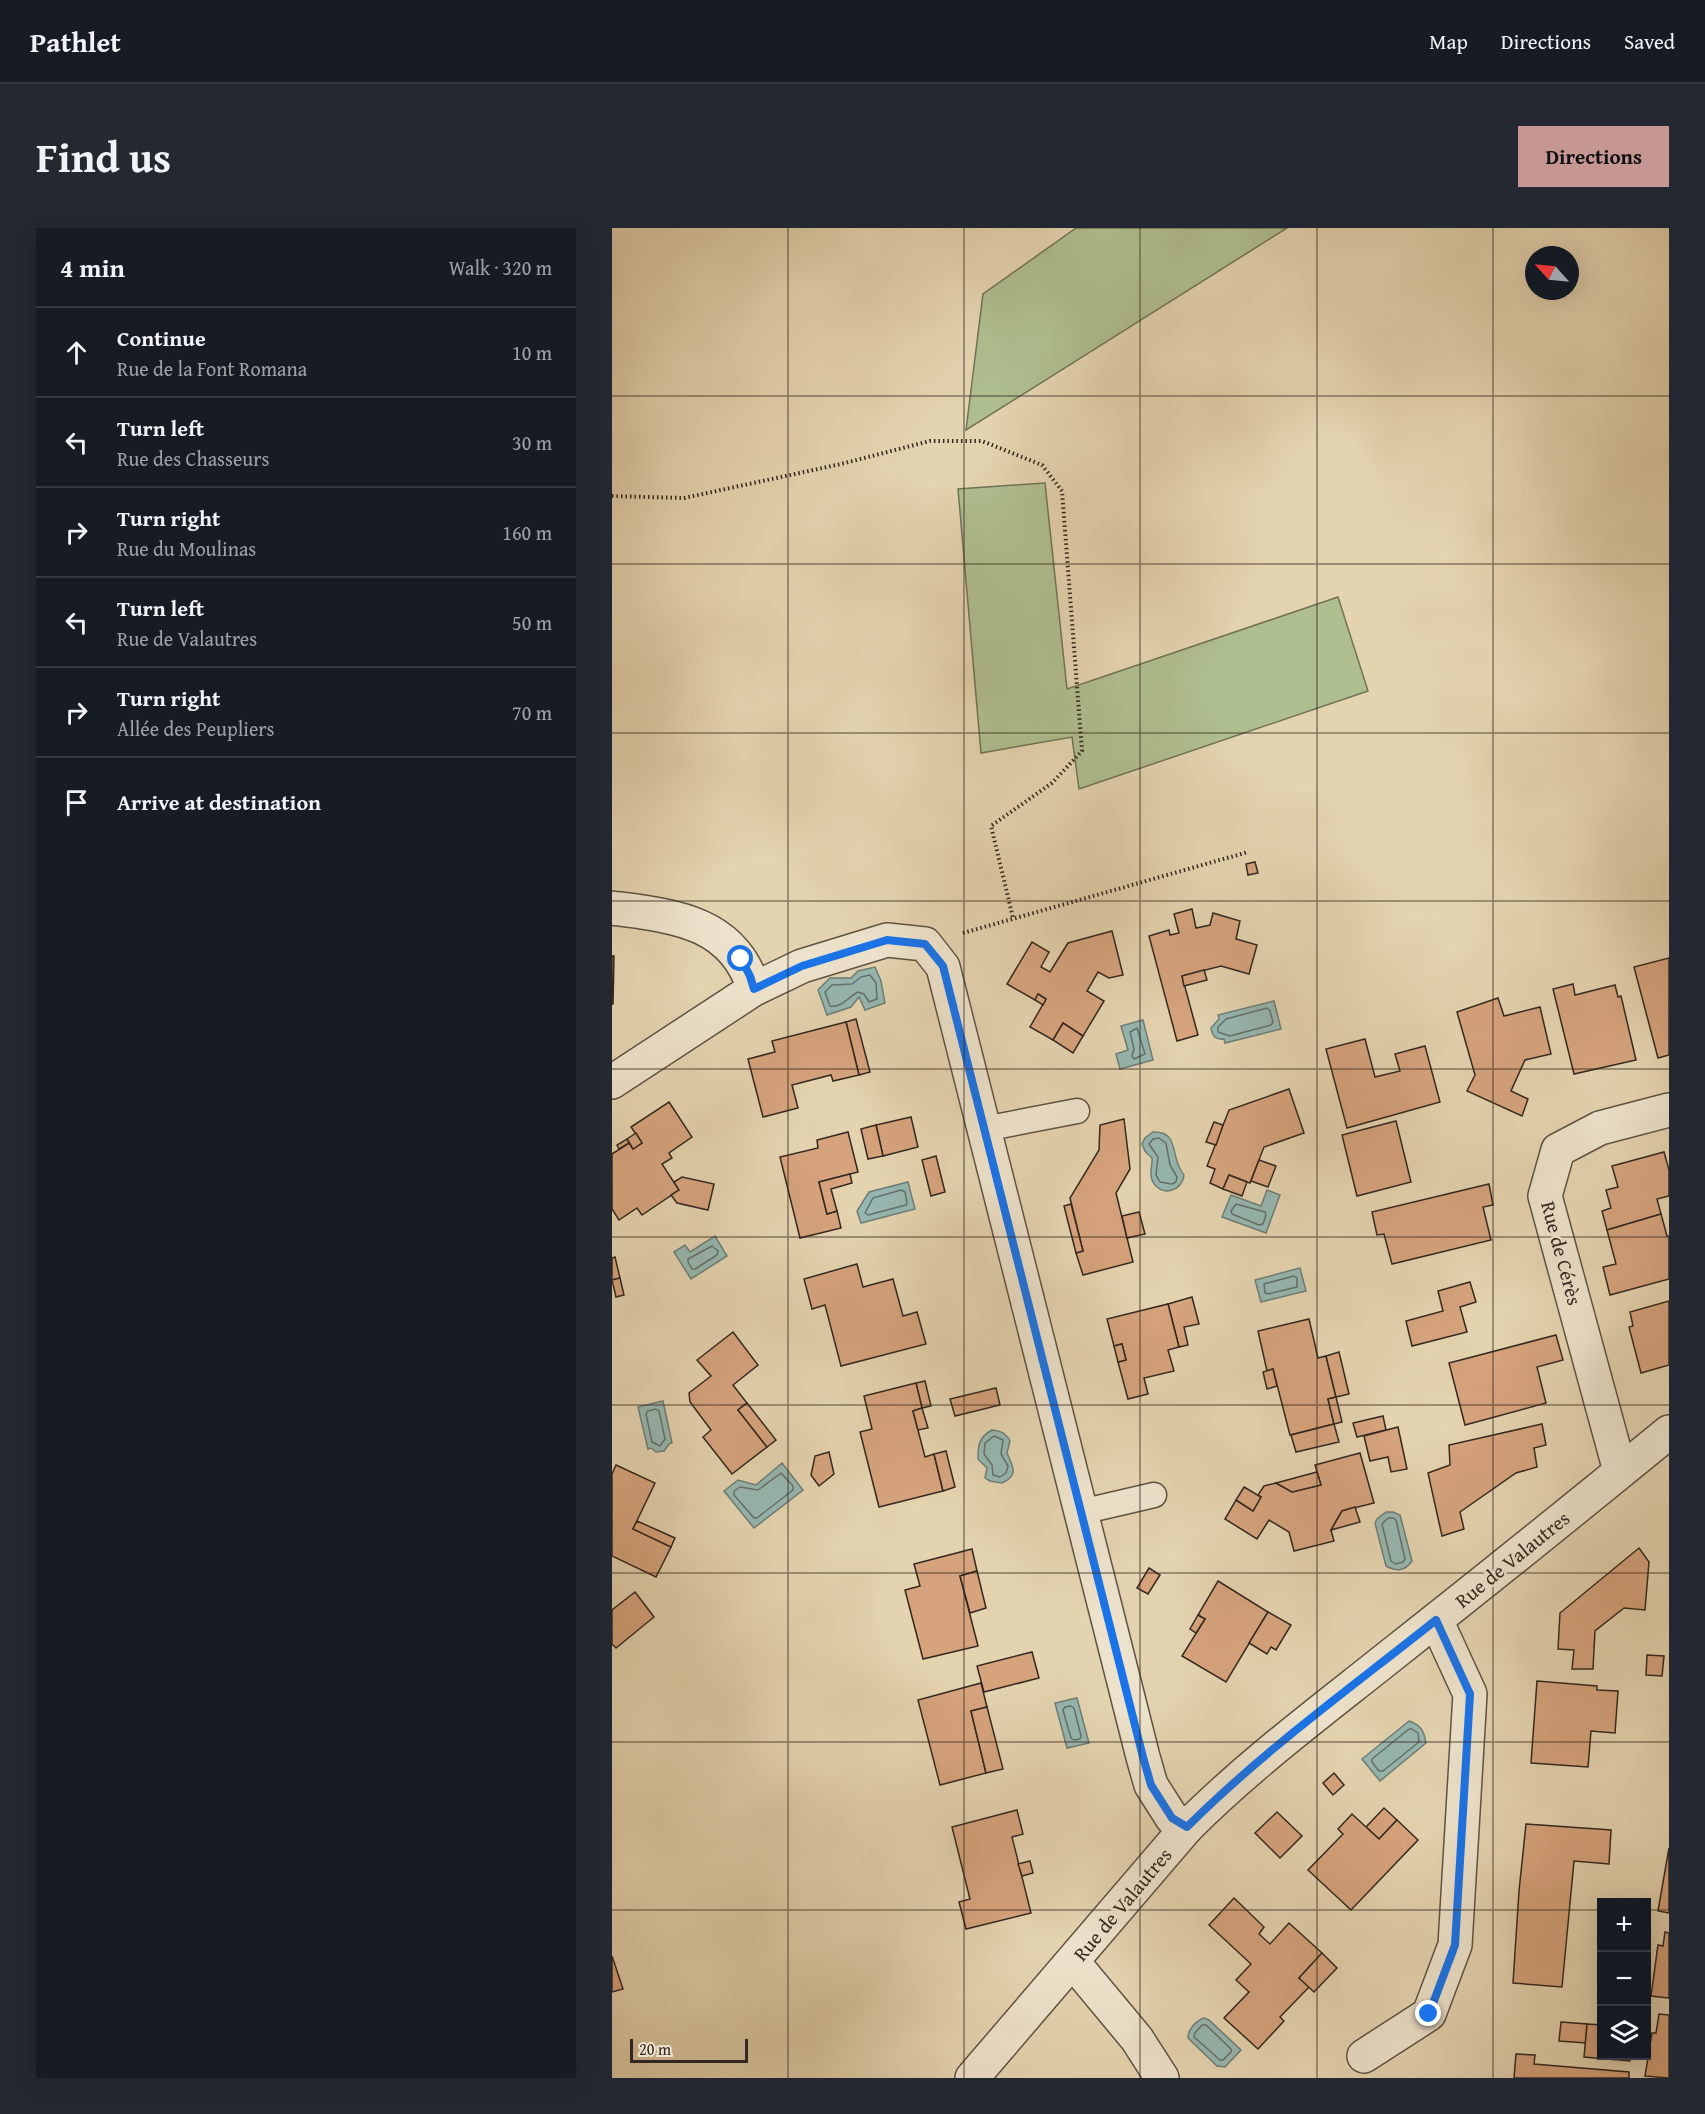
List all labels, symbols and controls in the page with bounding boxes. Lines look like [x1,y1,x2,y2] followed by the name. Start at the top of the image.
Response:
[30,21,121,62] text: Pathlet
[1429,26,1468,57] text: Map
[1501,26,1591,57] text: Directions
[1624,26,1675,57] text: Saved
[36,126,171,187] text: Find us
[1518,126,1669,187] button: Directions
[1525,246,1579,300] north arrow
[60,248,125,287] text: 4 min
[449,253,552,282] text: Walk · 320 m
[117,322,206,354] text: Continue
[60,336,93,369] icon: ahead
[512,338,552,367] text: 10 m
[117,354,307,383] text: Rue de la Font Romana
[117,412,204,444] text: Turn left
[60,426,93,459] icon: left
[512,428,552,457] text: 30 m
[117,444,269,473] text: Rue des Chasseurs
[117,502,220,534] text: Turn right
[60,516,93,549] icon: right
[502,518,552,547] text: 160 m
[117,534,256,563] text: Rue du Moulinas
[117,592,204,624] text: Turn left
[60,606,93,639] icon: left
[512,608,552,637] text: 50 m
[117,624,257,653] text: Rue de Valautres
[117,682,220,714] text: Turn right
[60,696,93,729] icon: right
[512,698,552,727] text: 70 m
[117,714,274,743] text: Allée des Peupliers
[60,786,93,819] icon: arrive
[117,786,321,818] text: Arrive at destination
[727,945,753,971] route start
[1534,1198,1590,1308] street label: Rue de Cérès
[1448,1504,1576,1614] street label: Rue de Valautres
[1066,1841,1178,1967] street label: Rue de Valautres
[1597,1898,1651,2060] map controls
[1597,1898,1651,1952] button: +
[1597,1952,1651,2006] button: −
[1415,2000,1441,2026] route end
[1597,2006,1651,2060] button: layers
[630,2036,748,2064] scale bar
[639,2037,671,2061] text: 20 m

